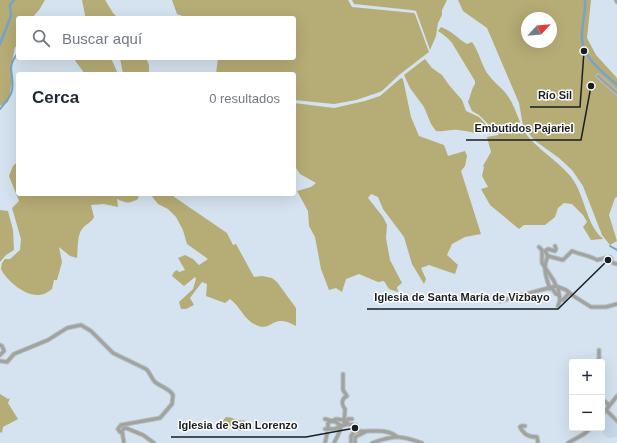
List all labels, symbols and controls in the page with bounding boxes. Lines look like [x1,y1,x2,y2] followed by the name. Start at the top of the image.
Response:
[521,12,557,48] north arrow
[16,16,296,60] search box
[30,27,52,49] icon: search
[62,30,142,47] text: Buscar aquí
[530,84,580,107] callout: Río Sil
[32,88,79,107] text: Cerca
[538,89,572,101] text: Río Sil
[209,91,280,106] text: 0 resultados
[466,117,581,140] callout: Embutidos Pajariel
[474,122,574,134] text: Embutidos Pajariel
[367,286,558,309] callout: Iglesia de Santa María de Vizbayo
[374,291,550,303] text: Iglesia de Santa María de Vizbayo
[569,359,605,431] map controls
[569,359,605,395] button: +
[569,395,605,431] button: −
[171,414,306,437] callout: Iglesia de San Lorenzo
[178,419,298,431] text: Iglesia de San Lorenzo

